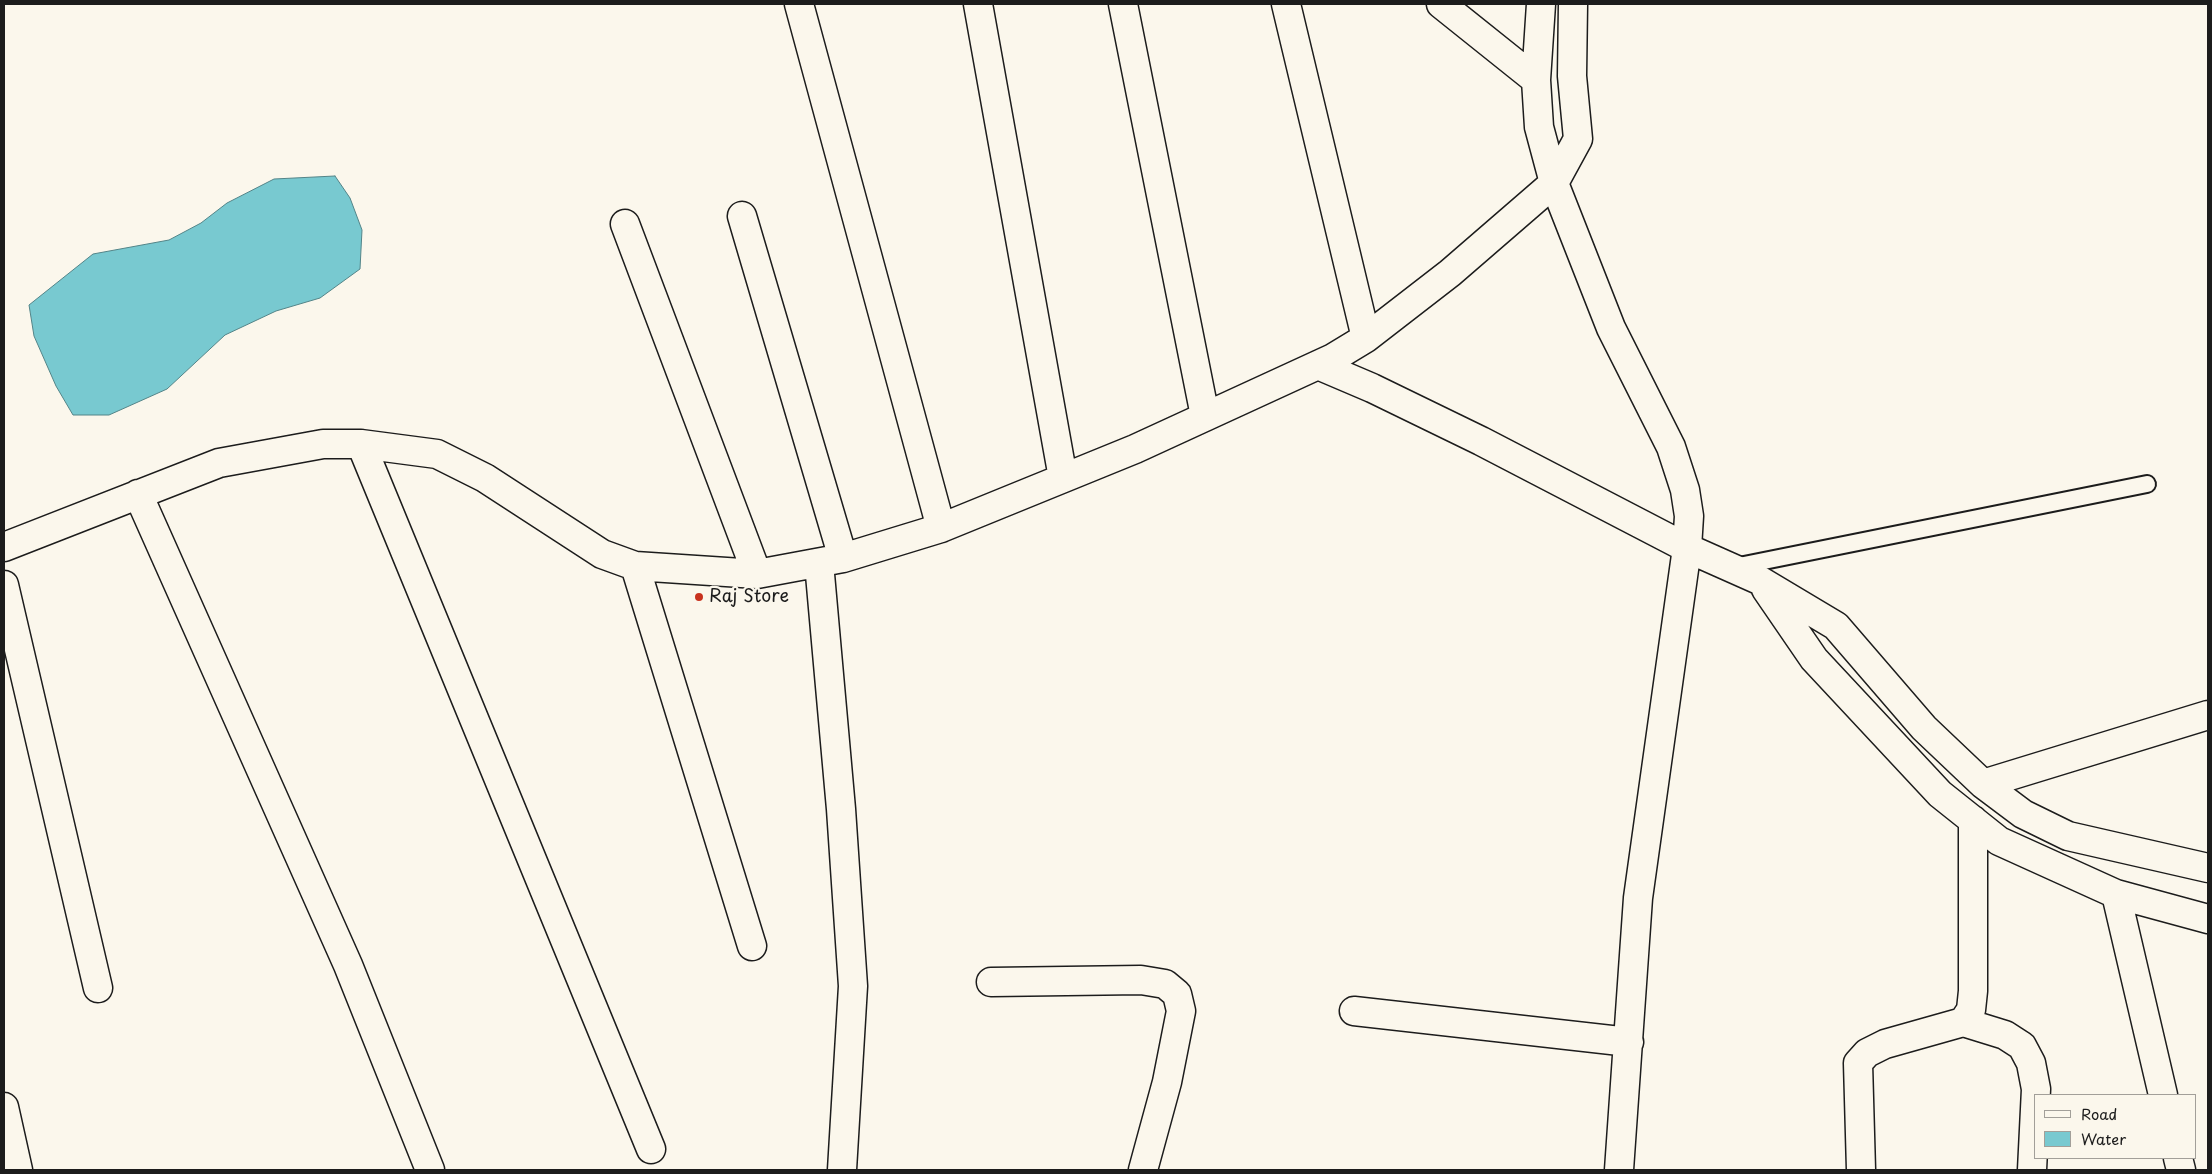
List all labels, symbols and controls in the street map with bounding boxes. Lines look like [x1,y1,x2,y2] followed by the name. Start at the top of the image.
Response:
[709,586,789,608] place label: Raj Store
[693,591,705,603] marker: Raj Store
[2034,1094,2197,1159] legend
[2081,1102,2117,1125] text: Road
[2081,1127,2126,1150] text: Water

